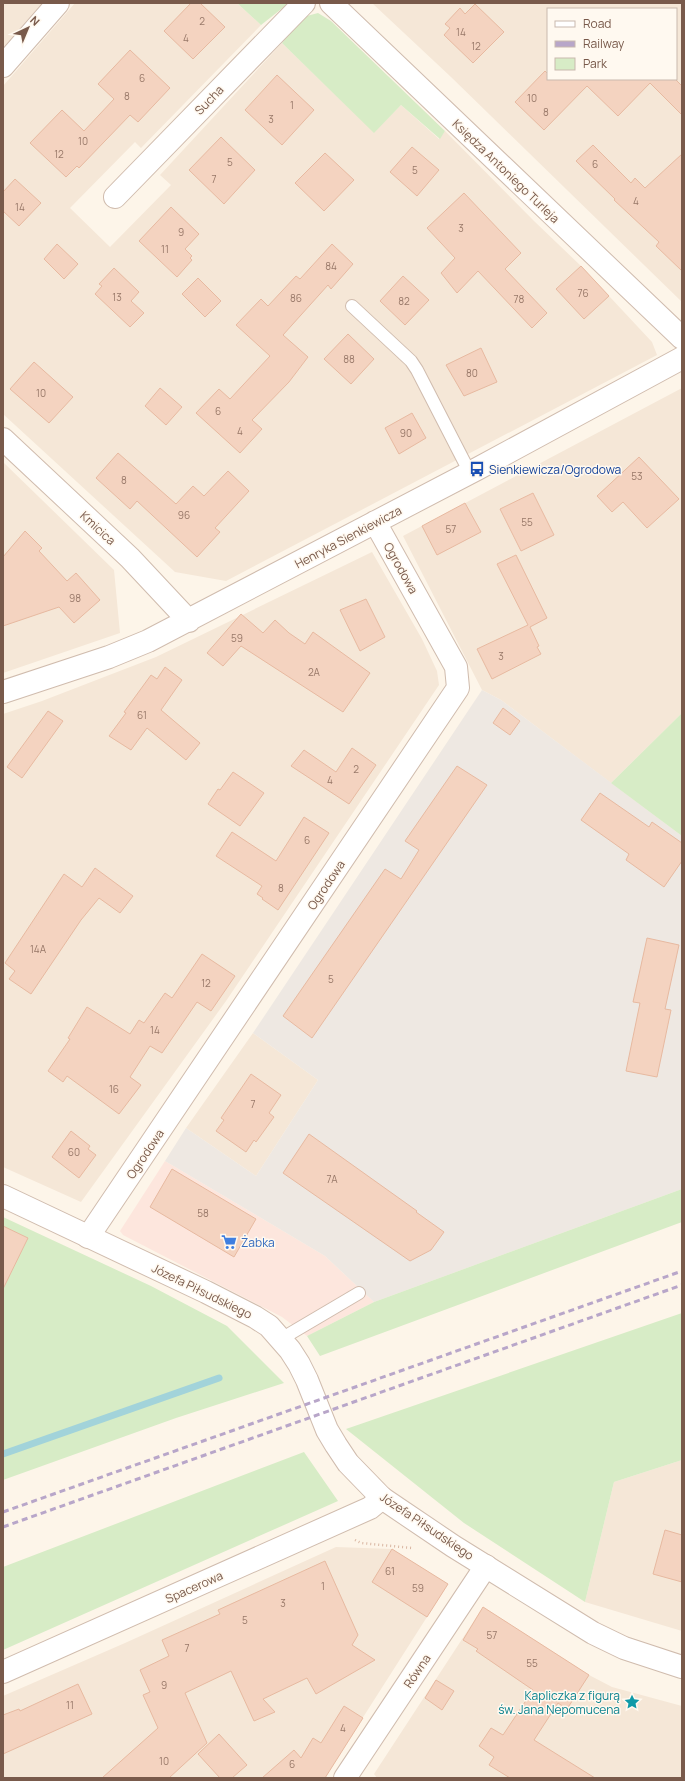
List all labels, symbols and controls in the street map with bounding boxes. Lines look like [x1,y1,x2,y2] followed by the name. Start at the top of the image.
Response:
[8,8,48,48] north arrow
[547,8,677,80] legend
[27,12,43,29] text: N
[199,14,205,28] house number: 2
[583,15,611,32] text: Road
[456,25,466,39] house number: 14
[183,31,189,45] house number: 4
[583,35,625,52] text: Railway
[471,39,481,53] house number: 12
[583,55,608,72] text: Park
[139,71,145,85] house number: 6
[191,82,227,118] street label: Sucha
[124,89,130,103] house number: 8
[527,91,537,105] house number: 10
[290,98,294,112] house number: 1
[543,105,549,119] house number: 8
[268,112,274,126] house number: 3
[449,115,563,227] street label: Księdza Antoniego Turleja
[78,134,88,148] house number: 10
[54,147,64,161] house number: 12
[227,155,233,169] house number: 5
[592,157,598,171] house number: 6
[412,163,418,177] house number: 5
[211,172,217,186] house number: 7
[633,194,639,208] house number: 4
[15,200,25,214] house number: 14
[458,221,464,235] house number: 3
[178,225,184,239] house number: 9
[161,242,169,256] house number: 11
[325,259,337,273] house number: 84
[577,286,589,300] house number: 76
[112,290,122,304] house number: 13
[290,291,302,305] house number: 86
[514,292,525,306] house number: 78
[398,294,410,308] house number: 82
[343,352,355,366] house number: 88
[466,366,478,380] house number: 80
[36,386,46,400] house number: 10
[215,404,221,418] house number: 6
[237,424,243,438] house number: 4
[400,426,412,440] house number: 90
[468,460,486,478] bus stop icon: Sienkiewicza/Ogrodowa
[489,461,621,478] place label: Sienkiewicza/Ogrodowa
[631,469,643,483] house number: 53
[121,473,127,487] house number: 8
[292,502,404,572] street label: Henryka Sienkiewicza
[77,507,119,549] street label: Kmicica
[178,508,190,522] house number: 96
[521,515,533,529] house number: 55
[446,522,456,536] house number: 57
[380,539,422,597] street label: Ogrodowa
[69,591,81,605] house number: 98
[231,631,243,645] house number: 59
[498,649,504,663] house number: 3
[308,665,321,679] house number: 2A
[137,708,147,722] house number: 61
[353,762,359,776] house number: 2
[327,773,333,787] house number: 4
[304,833,310,847] house number: 6
[303,857,349,913] street label: Ogrodowa
[278,881,284,895] house number: 8
[30,942,47,956] house number: 14A
[328,972,334,986] house number: 5
[201,976,211,990] house number: 12
[150,1023,160,1037] house number: 14
[109,1082,119,1096] house number: 16
[250,1097,256,1111] house number: 7
[122,1126,168,1182] street label: Ogrodowa
[68,1145,80,1159] house number: 60
[327,1172,338,1186] house number: 7A
[197,1206,209,1220] house number: 58
[220,1233,238,1251] supermarket icon: Żabka
[241,1234,275,1251] place label: Żabka
[149,1259,255,1323] street label: Józefa Piłsudskiego
[377,1488,477,1564] street label: Józefa Piłsudskiego
[385,1564,395,1578] house number: 61
[163,1567,225,1607] street label: Spacerowa
[321,1579,325,1593] house number: 1
[412,1581,424,1595] house number: 59
[280,1596,286,1610] house number: 3
[242,1613,248,1627] house number: 5
[487,1628,497,1642] house number: 57
[184,1641,190,1655] house number: 7
[399,1651,435,1691] street label: Równa
[526,1656,538,1670] house number: 55
[161,1678,167,1692] house number: 9
[498,1687,620,1718] place label: Kapliczka z figurą św. Jana Nepomucena
[623,1693,641,1711] place icon: Kapliczka z figurą św. Jana Nepomucena
[66,1698,74,1712] house number: 11
[340,1721,346,1735] house number: 4
[159,1754,169,1768] house number: 10
[289,1757,295,1771] house number: 6

